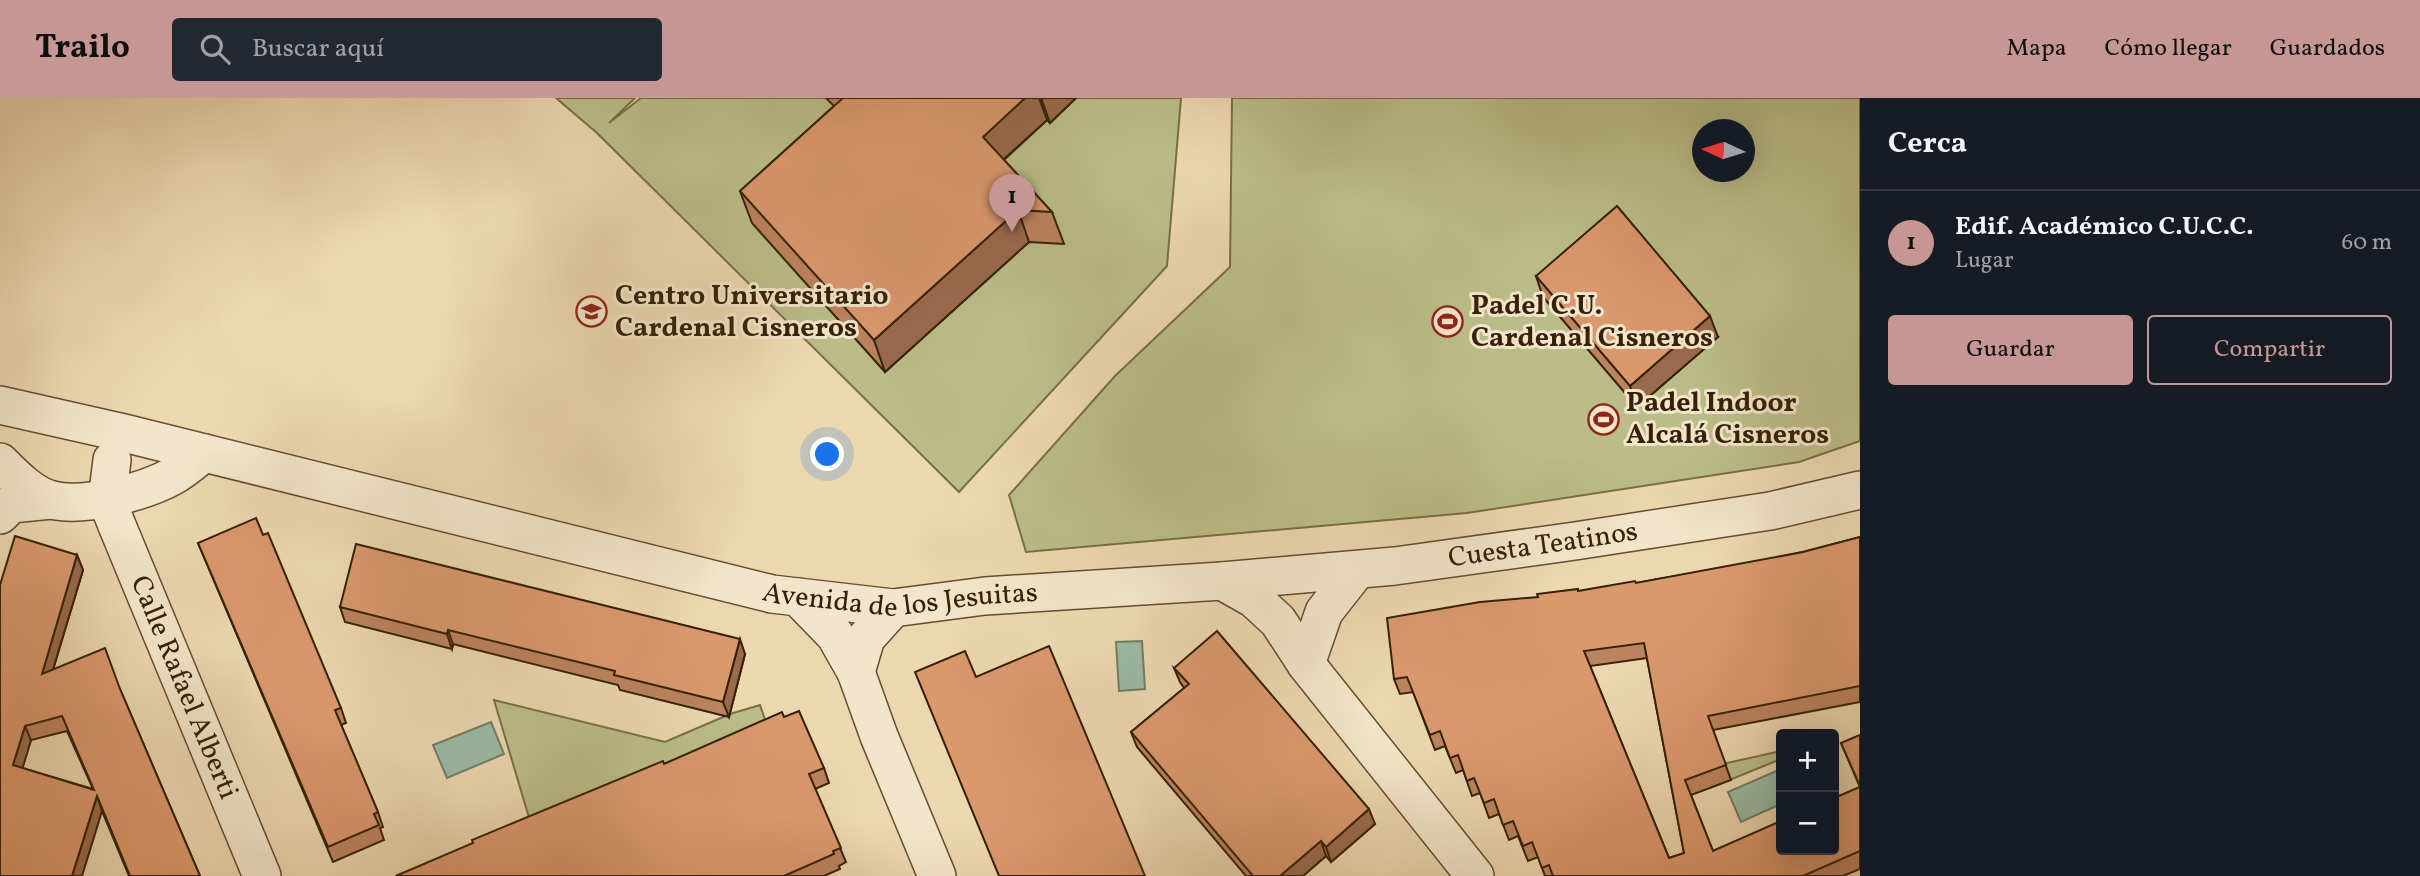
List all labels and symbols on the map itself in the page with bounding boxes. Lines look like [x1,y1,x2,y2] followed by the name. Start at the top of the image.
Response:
[1692,119,1755,182] north arrow
[989,174,1035,232] pin: 1
[615,277,888,348] place label: Centro Universitario Cardenal Cisneros
[1471,287,1713,358] place label: Padel C.U. Cardenal Cisneros
[575,295,609,329] school or university icon: Centro Universitario Cardenal Cisneros
[1431,305,1465,339] sports icon: Padel C.U. Cardenal Cisneros
[1626,384,1829,455] place label: Padel Indoor Alcalá Cisneros
[1586,402,1620,436] sports icon: Padel Indoor Alcalá Cisneros
[810,437,844,471] your location
[1446,512,1640,578] street label: Cuesta Teatinos
[120,570,248,805] street label: Calle Rafael Alberti
[759,573,1039,628] street label: Avenida de los Jesuitas

